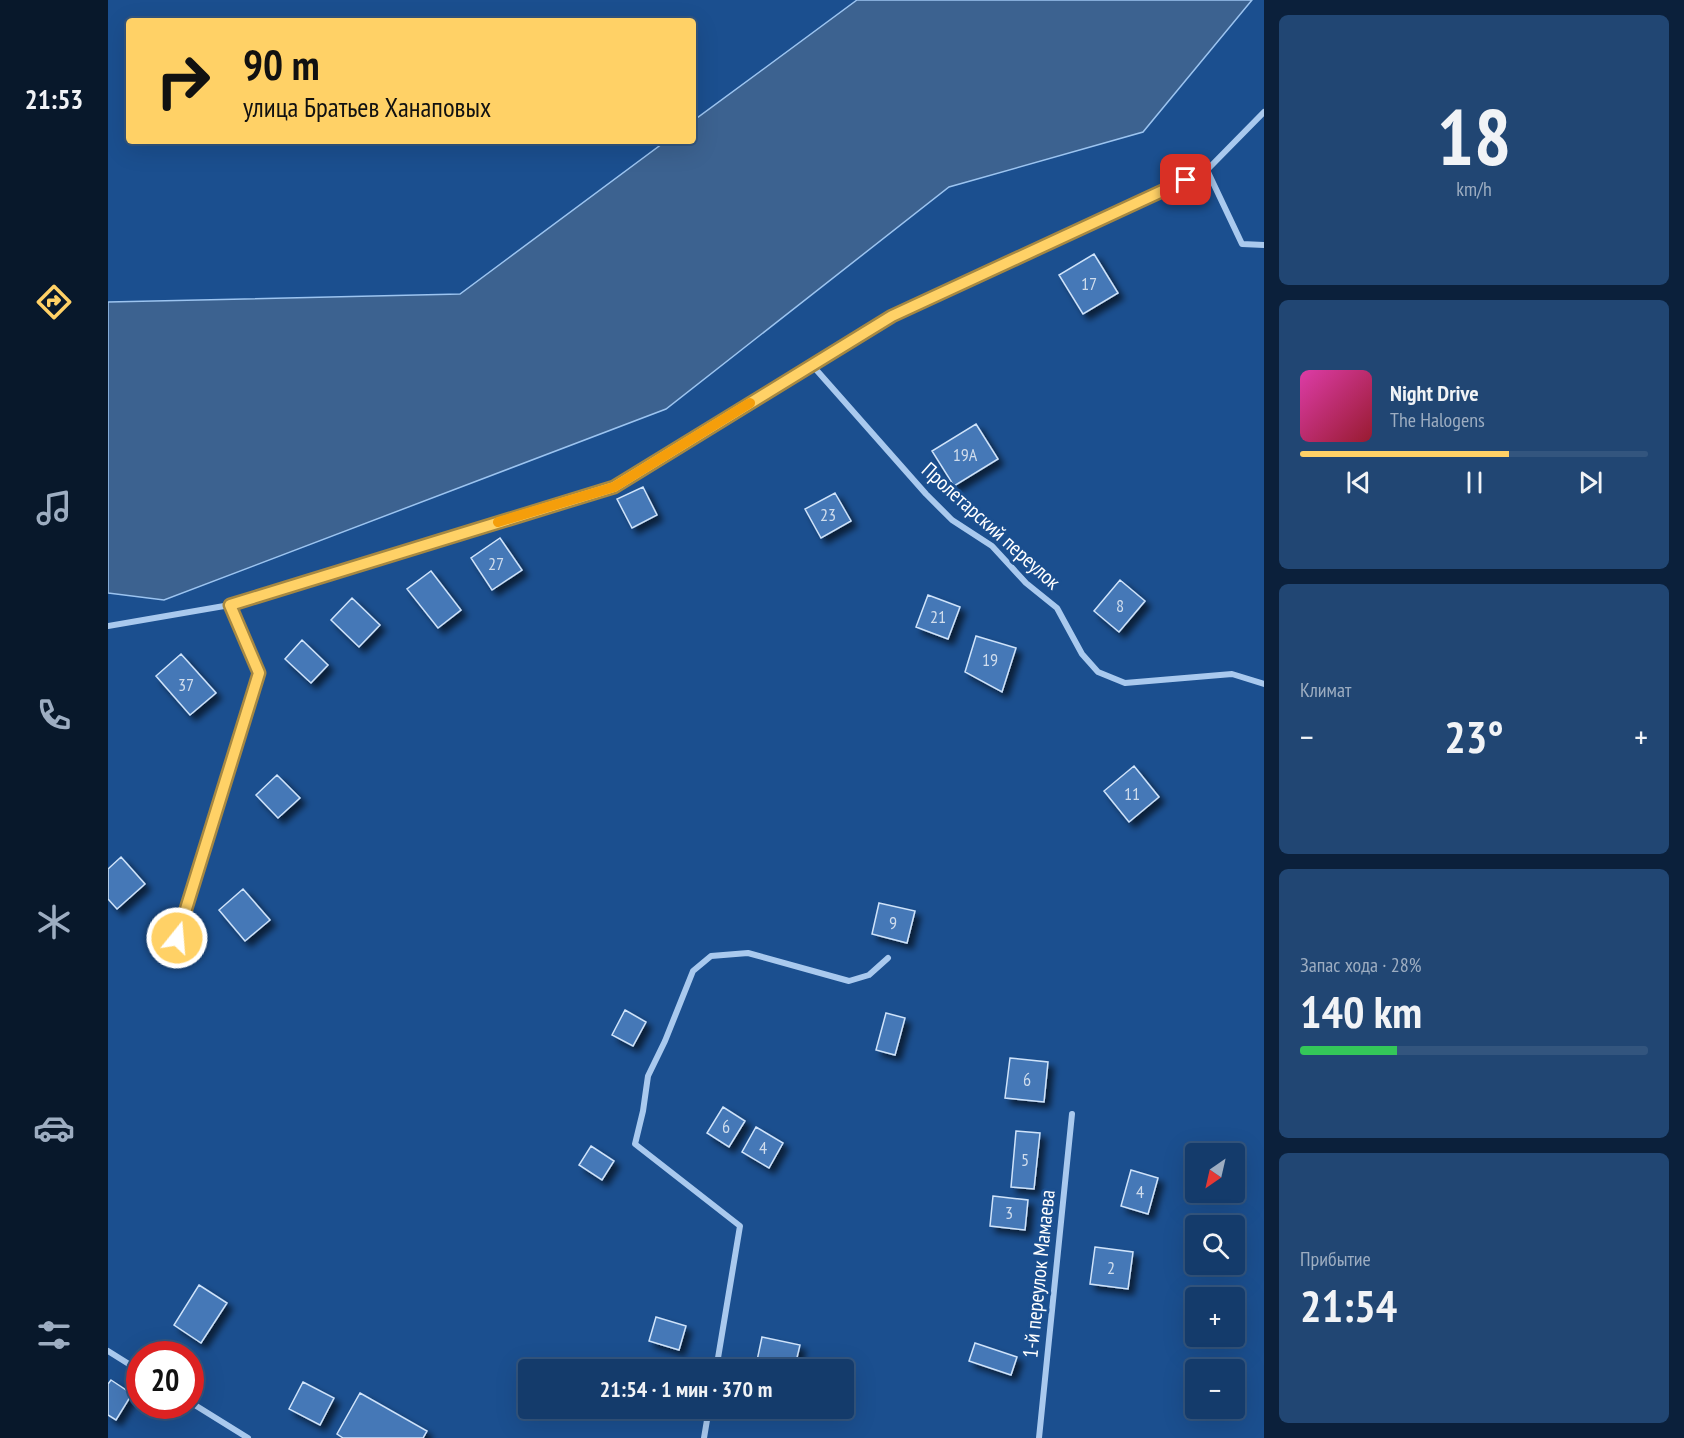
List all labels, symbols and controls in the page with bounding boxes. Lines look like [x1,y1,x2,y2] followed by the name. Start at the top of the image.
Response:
[243,37,320,92] text: 90 m
[144,42,222,120] icon: right
[25,82,83,116] text: 21:53
[1437,86,1511,187] text: 18
[243,90,491,124] text: улица Братьев Ханаповых
[1160,154,1211,205] pin
[1169,163,1202,196] icon: arrive
[1456,176,1492,202] text: km/h
[1081,272,1097,295] house number: 17
[33,281,75,323] icon: directions
[1390,379,1479,407] text: Night Drive
[1390,407,1485,433] text: The Halogens
[953,443,978,466] house number: 19А
[916,456,1066,595] street label: Пролетарский переулок
[1342,466,1375,499] icon: previous
[1458,466,1491,499] icon: pause
[1574,466,1607,499] icon: next
[33,487,75,529] icon: music
[820,503,836,526] house number: 23
[488,552,504,575] house number: 27
[1116,594,1124,617] house number: 8
[930,605,946,628] house number: 21
[982,648,998,671] house number: 19
[178,673,194,696] house number: 37
[1300,677,1351,703] text: Климат
[33,694,75,736] icon: phone
[1444,707,1504,765] text: 23°
[1300,715,1314,758] text: −
[1634,715,1648,758] text: +
[1124,782,1140,805] house number: 11
[33,901,75,943] icon: climate
[145,906,209,970] position arrow
[889,911,897,934] house number: 9
[1300,952,1421,978] text: Запас хода · 28%
[1300,982,1422,1040] text: 140 km
[1023,1068,1031,1091] house number: 6
[33,1107,75,1149] icon: car
[722,1115,730,1138] house number: 6
[759,1136,767,1159] house number: 4
[1185,1143,1245,1203] north arrow
[1185,1143,1245,1419] map controls
[1021,1148,1029,1171] house number: 5
[1136,1180,1144,1203] house number: 4
[1016,1189,1061,1359] street label: 1-й переулок Мамаева
[1005,1201,1013,1224] house number: 3
[1185,1215,1245,1275] button: search
[1300,1246,1371,1272] text: Прибытие
[1107,1256,1115,1279] house number: 2
[1300,1276,1397,1334] text: 21:54
[1185,1287,1245,1347] button: +
[33,1314,75,1356] icon: filters
[126,1341,204,1419] speed limit sign: 20
[1185,1359,1245,1419] button: −
[600,1375,772,1403] text: 21:54 · 1 мин · 370 m

